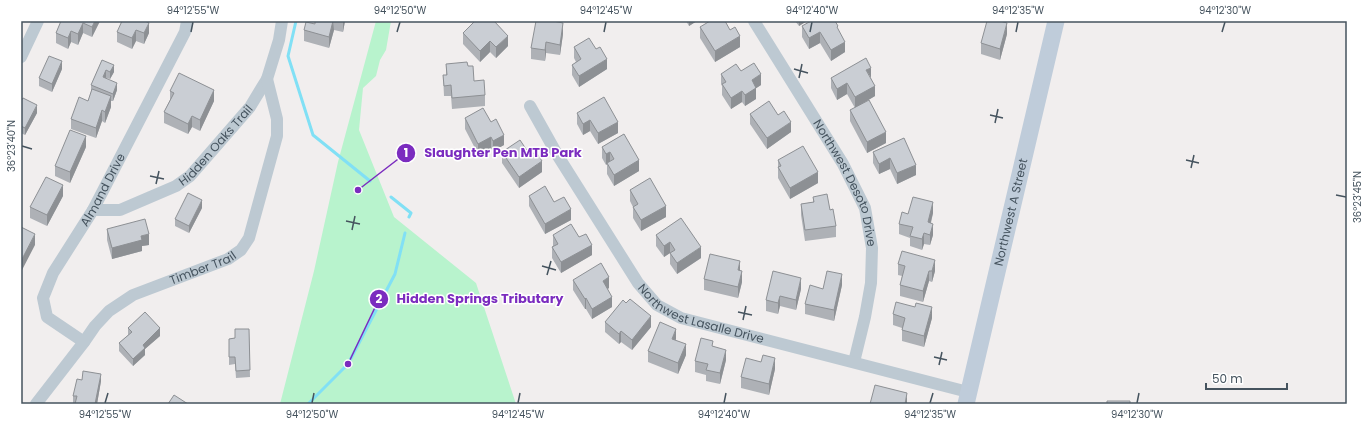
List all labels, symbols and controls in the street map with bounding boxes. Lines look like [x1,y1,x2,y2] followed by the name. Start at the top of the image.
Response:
[167,3,219,18] text: 94°12'55"W
[374,3,426,18] text: 94°12'50"W
[580,3,632,18] text: 94°12'45"W
[786,3,838,18] text: 94°12'40"W
[992,3,1044,18] text: 94°12'35"W
[1199,3,1251,18] text: 94°12'30"W
[175,101,256,190] street label: Hidden Oaks Trail
[809,116,881,248] street label: Northwest Desoto Drive
[4,120,19,172] text: 36°23'40"N
[396,140,590,165] callout: Slaughter Pen MTB Park
[424,143,582,162] text: Slaughter Pen MTB Park
[404,144,408,161] text: 1
[76,150,129,229] street label: Almand Drive
[990,156,1031,268] street label: Northwest A Street
[1350,171,1365,223] text: 36°23'45"N
[167,247,239,288] street label: Timber Trail
[634,280,766,347] street label: Northwest Lasalle Drive
[369,286,571,311] callout: Hidden Springs Tributary
[397,289,564,308] text: Hidden Springs Tributary
[376,290,383,307] text: 2
[1206,365,1287,391] scale bar
[1212,370,1243,387] text: 50 m
[79,407,131,422] text: 94°12'55"W
[286,407,338,422] text: 94°12'50"W
[492,407,544,422] text: 94°12'45"W
[698,407,750,422] text: 94°12'40"W
[904,407,956,422] text: 94°12'35"W
[1111,407,1163,422] text: 94°12'30"W

